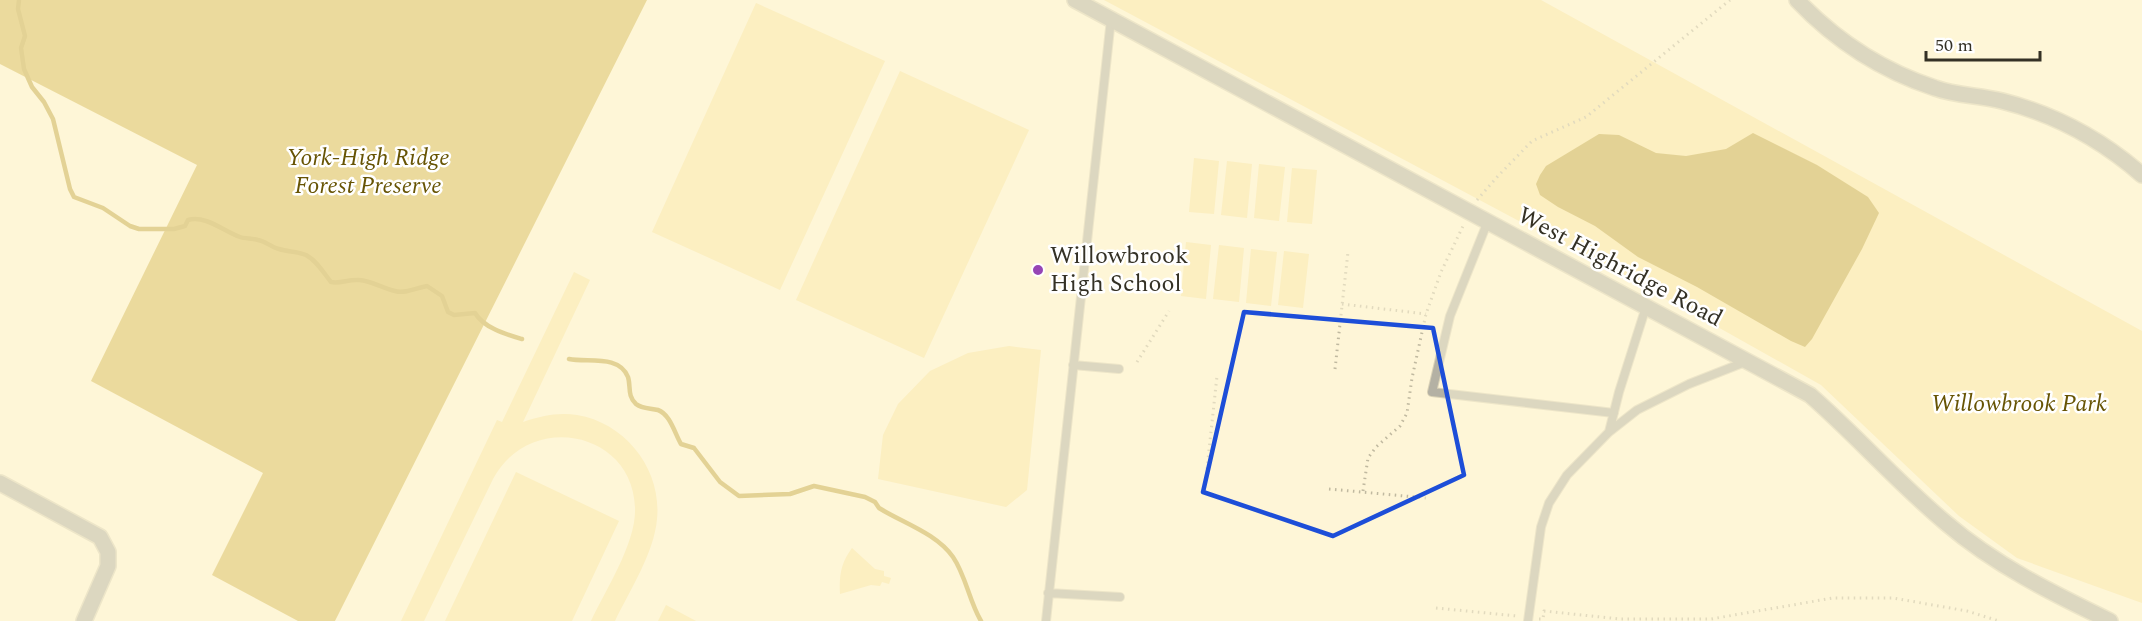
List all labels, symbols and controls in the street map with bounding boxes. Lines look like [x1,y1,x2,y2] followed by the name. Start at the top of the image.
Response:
[1926,24,2040,62] scale bar
[1935,32,1973,59] text: 50 m
[286,140,450,204] park label: York-High Ridge Forest Preserve
[1511,198,1729,336] street label: West Highridge Road
[1050,238,1188,302] place label: Willowbrook High School
[1031,263,1045,277] marker: Willowbrook High School
[1931,386,2107,422] park label: Willowbrook Park

